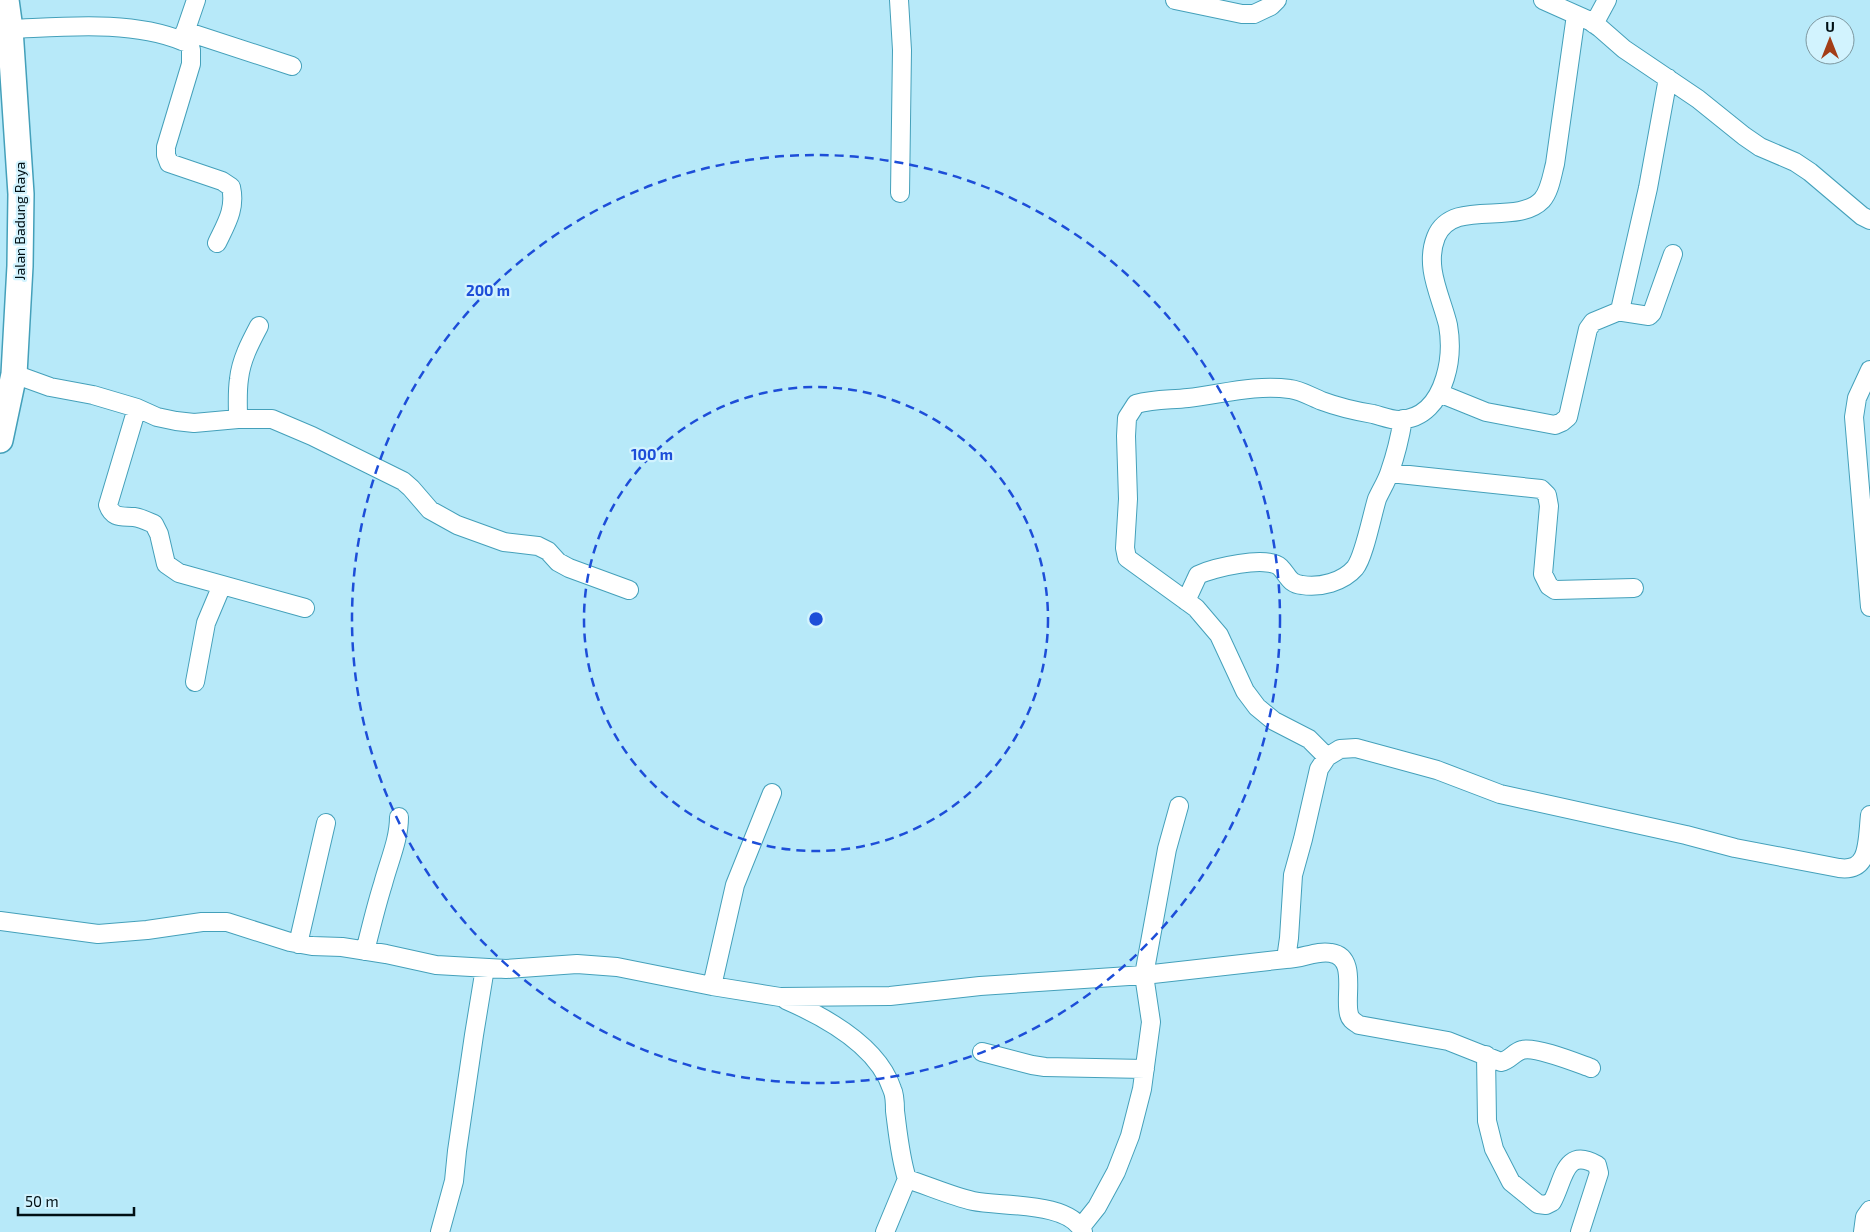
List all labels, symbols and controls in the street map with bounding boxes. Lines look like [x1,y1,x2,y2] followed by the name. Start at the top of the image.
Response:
[1805,15,1855,65] north arrow
[1825,18,1835,35] text: U
[11,162,28,280] street label: Jalan Badung Raya
[466,281,510,299] text: 200 m
[631,445,673,463] text: 100 m
[807,610,825,628] centre of rings
[18,1184,134,1216] scale bar
[25,1192,59,1210] text: 50 m

